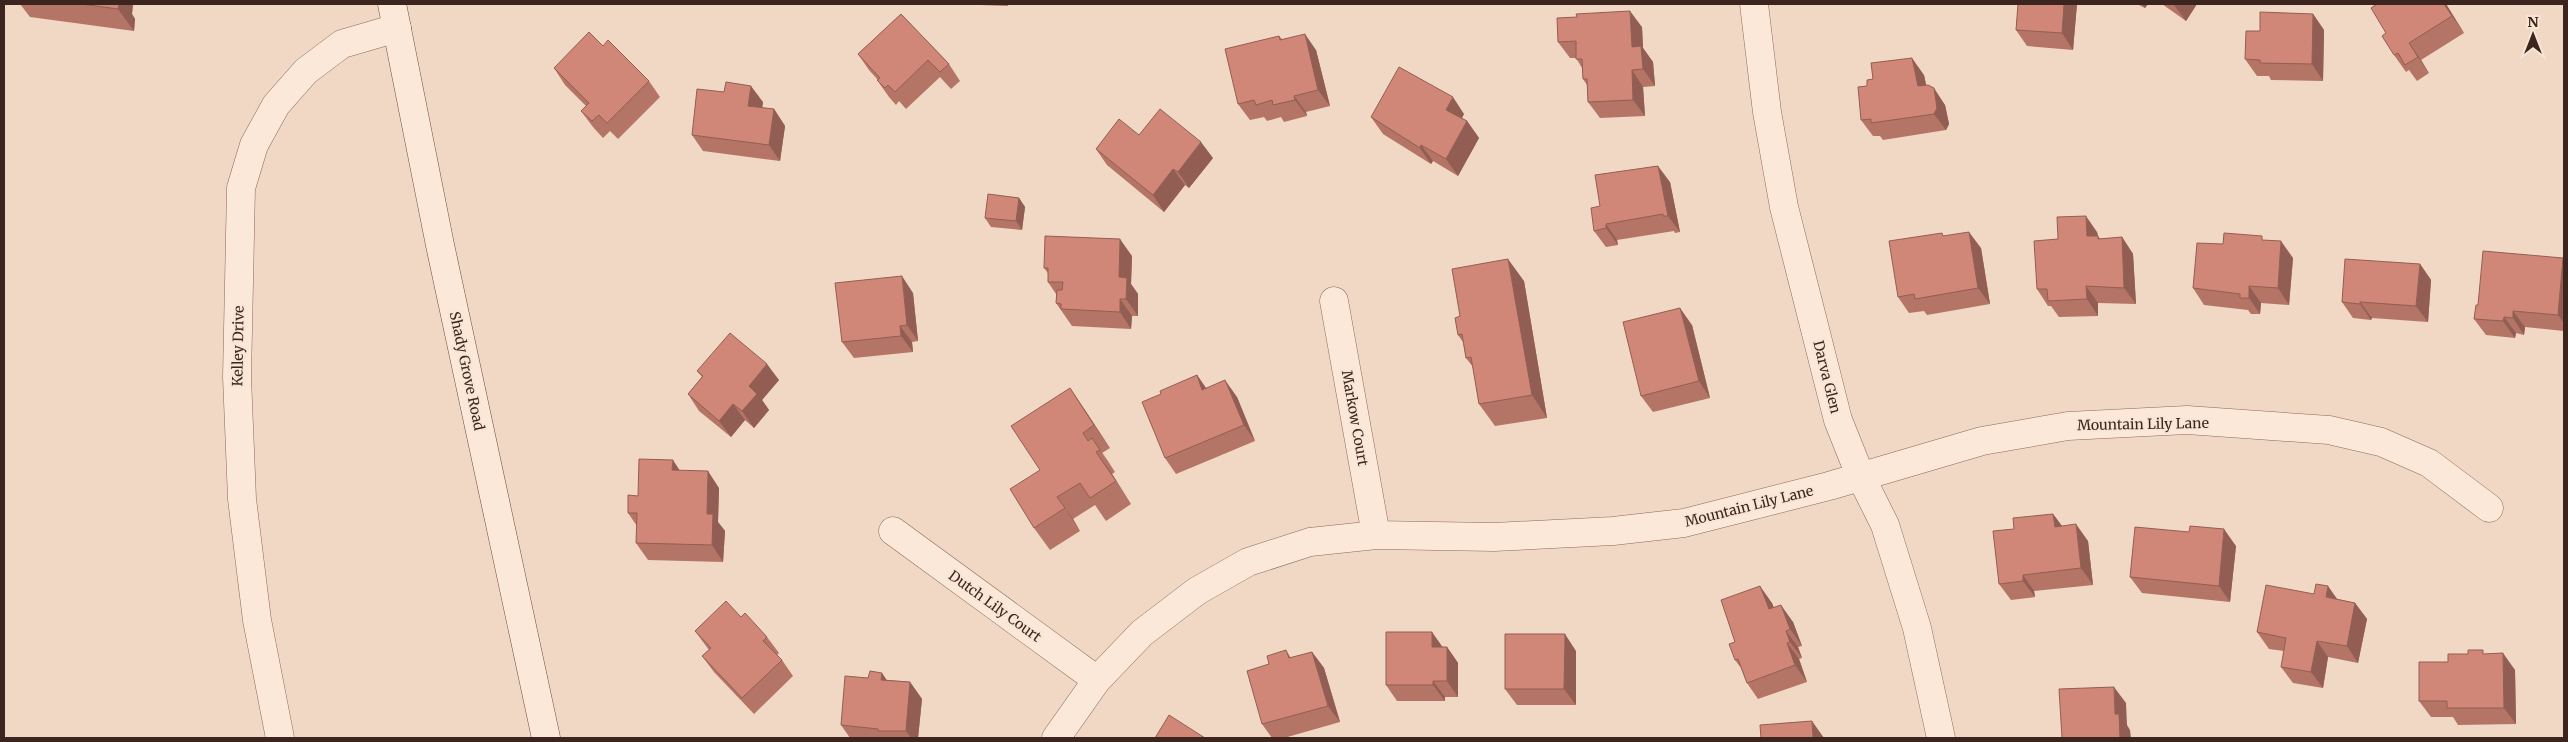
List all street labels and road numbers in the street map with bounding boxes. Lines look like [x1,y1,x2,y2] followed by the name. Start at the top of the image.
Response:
[228,305,248,387] street label: Kelley Drive
[446,310,489,433] street label: Shady Grove Road
[1809,339,1845,415] street label: Darva Glen
[1338,369,1372,468] street label: Markow Court
[2077,414,2209,434] street label: Mountain Lily Lane
[1683,481,1815,531] street label: Mountain Lily Lane
[945,566,1045,646] street label: Dutch Lily Court

